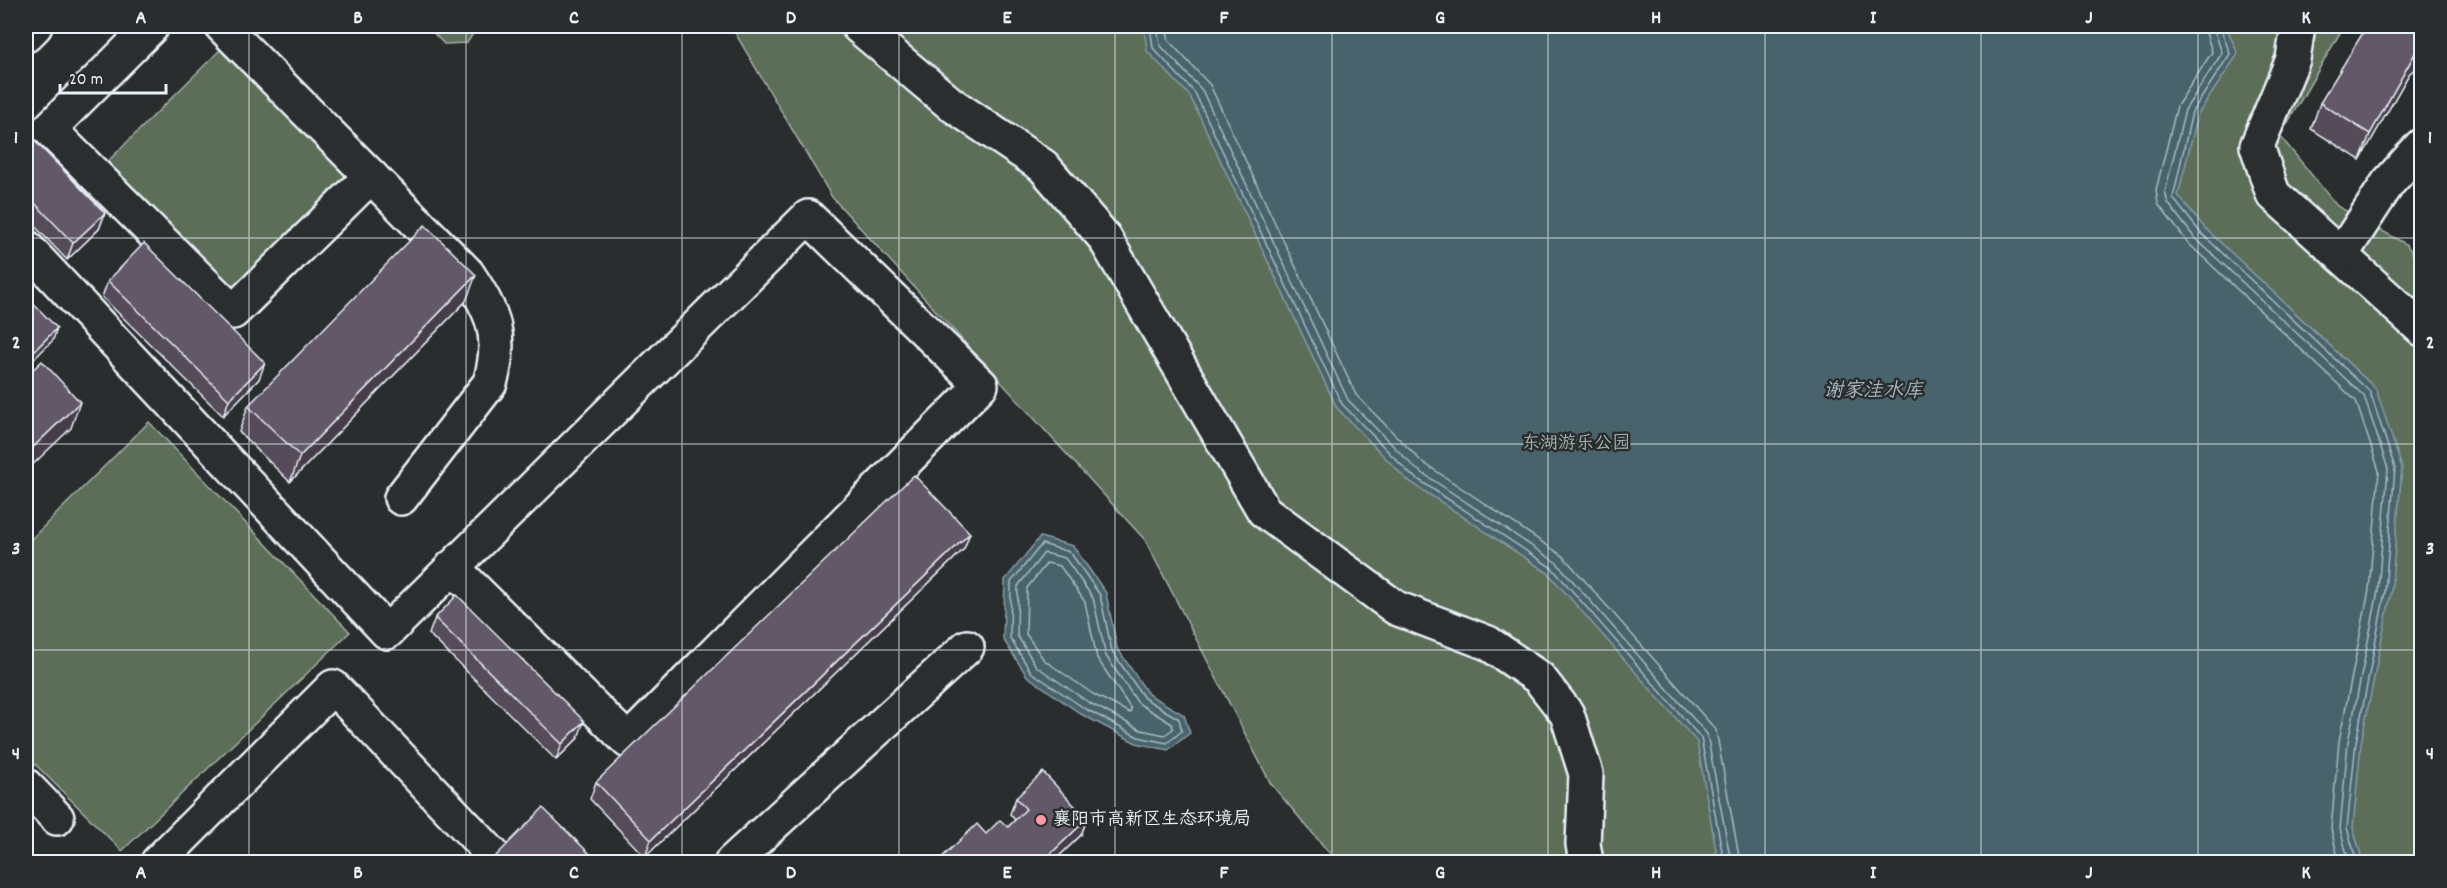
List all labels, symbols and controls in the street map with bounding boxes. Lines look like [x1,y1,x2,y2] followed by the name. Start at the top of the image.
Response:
[136,5,147,33] text: A
[353,5,363,33] text: B
[569,5,579,33] text: C
[786,5,797,33] text: D
[1002,5,1012,33] text: E
[1220,5,1230,33] text: F
[1435,5,1445,33] text: G
[1651,5,1661,33] text: H
[1870,5,1877,33] text: I
[2085,5,2093,33] text: J
[2301,5,2311,33] text: K
[60,57,166,95] scale bar
[69,68,103,93] text: 20 m
[14,125,18,153] text: 1
[2428,125,2432,153] text: 1
[12,330,20,358] text: 2
[2426,330,2434,358] text: 2
[1823,378,1925,406] water label: 谢家洼水库
[1522,432,1630,457] park label: 东湖游乐公园
[12,536,20,564] text: 3
[2426,536,2434,564] text: 3
[12,741,20,769] text: 4
[2426,741,2434,769] text: 4
[1053,808,1251,833] place label: 襄阳市高新区生态环境局
[1034,813,1048,827] marker: 襄阳市高新区生态环境局
[136,860,147,888] text: A
[353,860,363,888] text: B
[569,860,579,888] text: C
[786,860,797,888] text: D
[1002,860,1012,888] text: E
[1220,860,1230,888] text: F
[1435,860,1445,888] text: G
[1651,860,1661,888] text: H
[1870,860,1877,888] text: I
[2085,860,2093,888] text: J
[2301,860,2311,888] text: K

